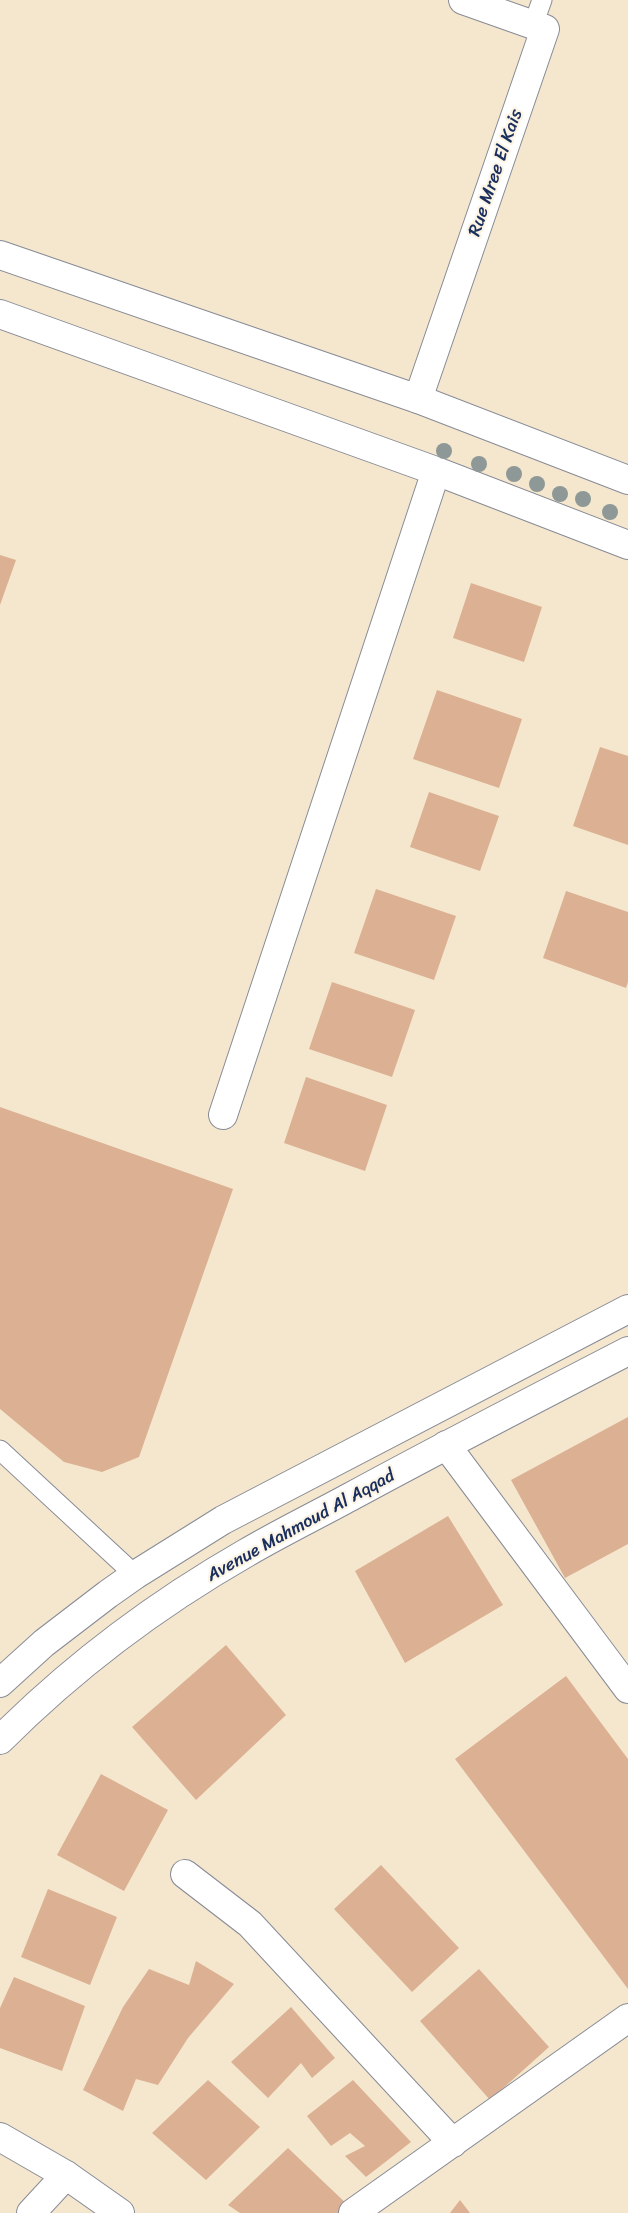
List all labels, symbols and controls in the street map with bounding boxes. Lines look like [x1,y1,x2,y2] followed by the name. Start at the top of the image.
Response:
[464,107,528,239] street label: Rue Mree El Kais
[203,1465,399,1587] street label: Avenue Mahmoud Al Aqqad

